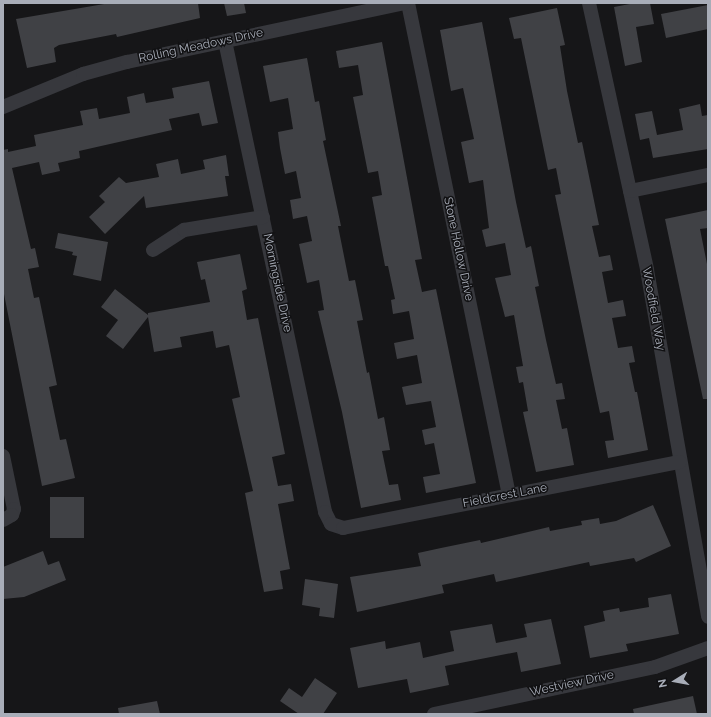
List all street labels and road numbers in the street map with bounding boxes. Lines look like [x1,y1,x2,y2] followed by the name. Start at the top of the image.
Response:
[137,26,265,66] street label: Rolling Meadows Drive
[440,196,476,302] street label: Stone Hollow Drive
[260,232,294,334] street label: Morningside Drive
[639,266,667,352] street label: Woodfield Way
[462,481,548,511] street label: Fieldcrest Lane
[528,668,616,700] street label: Westview Drive

